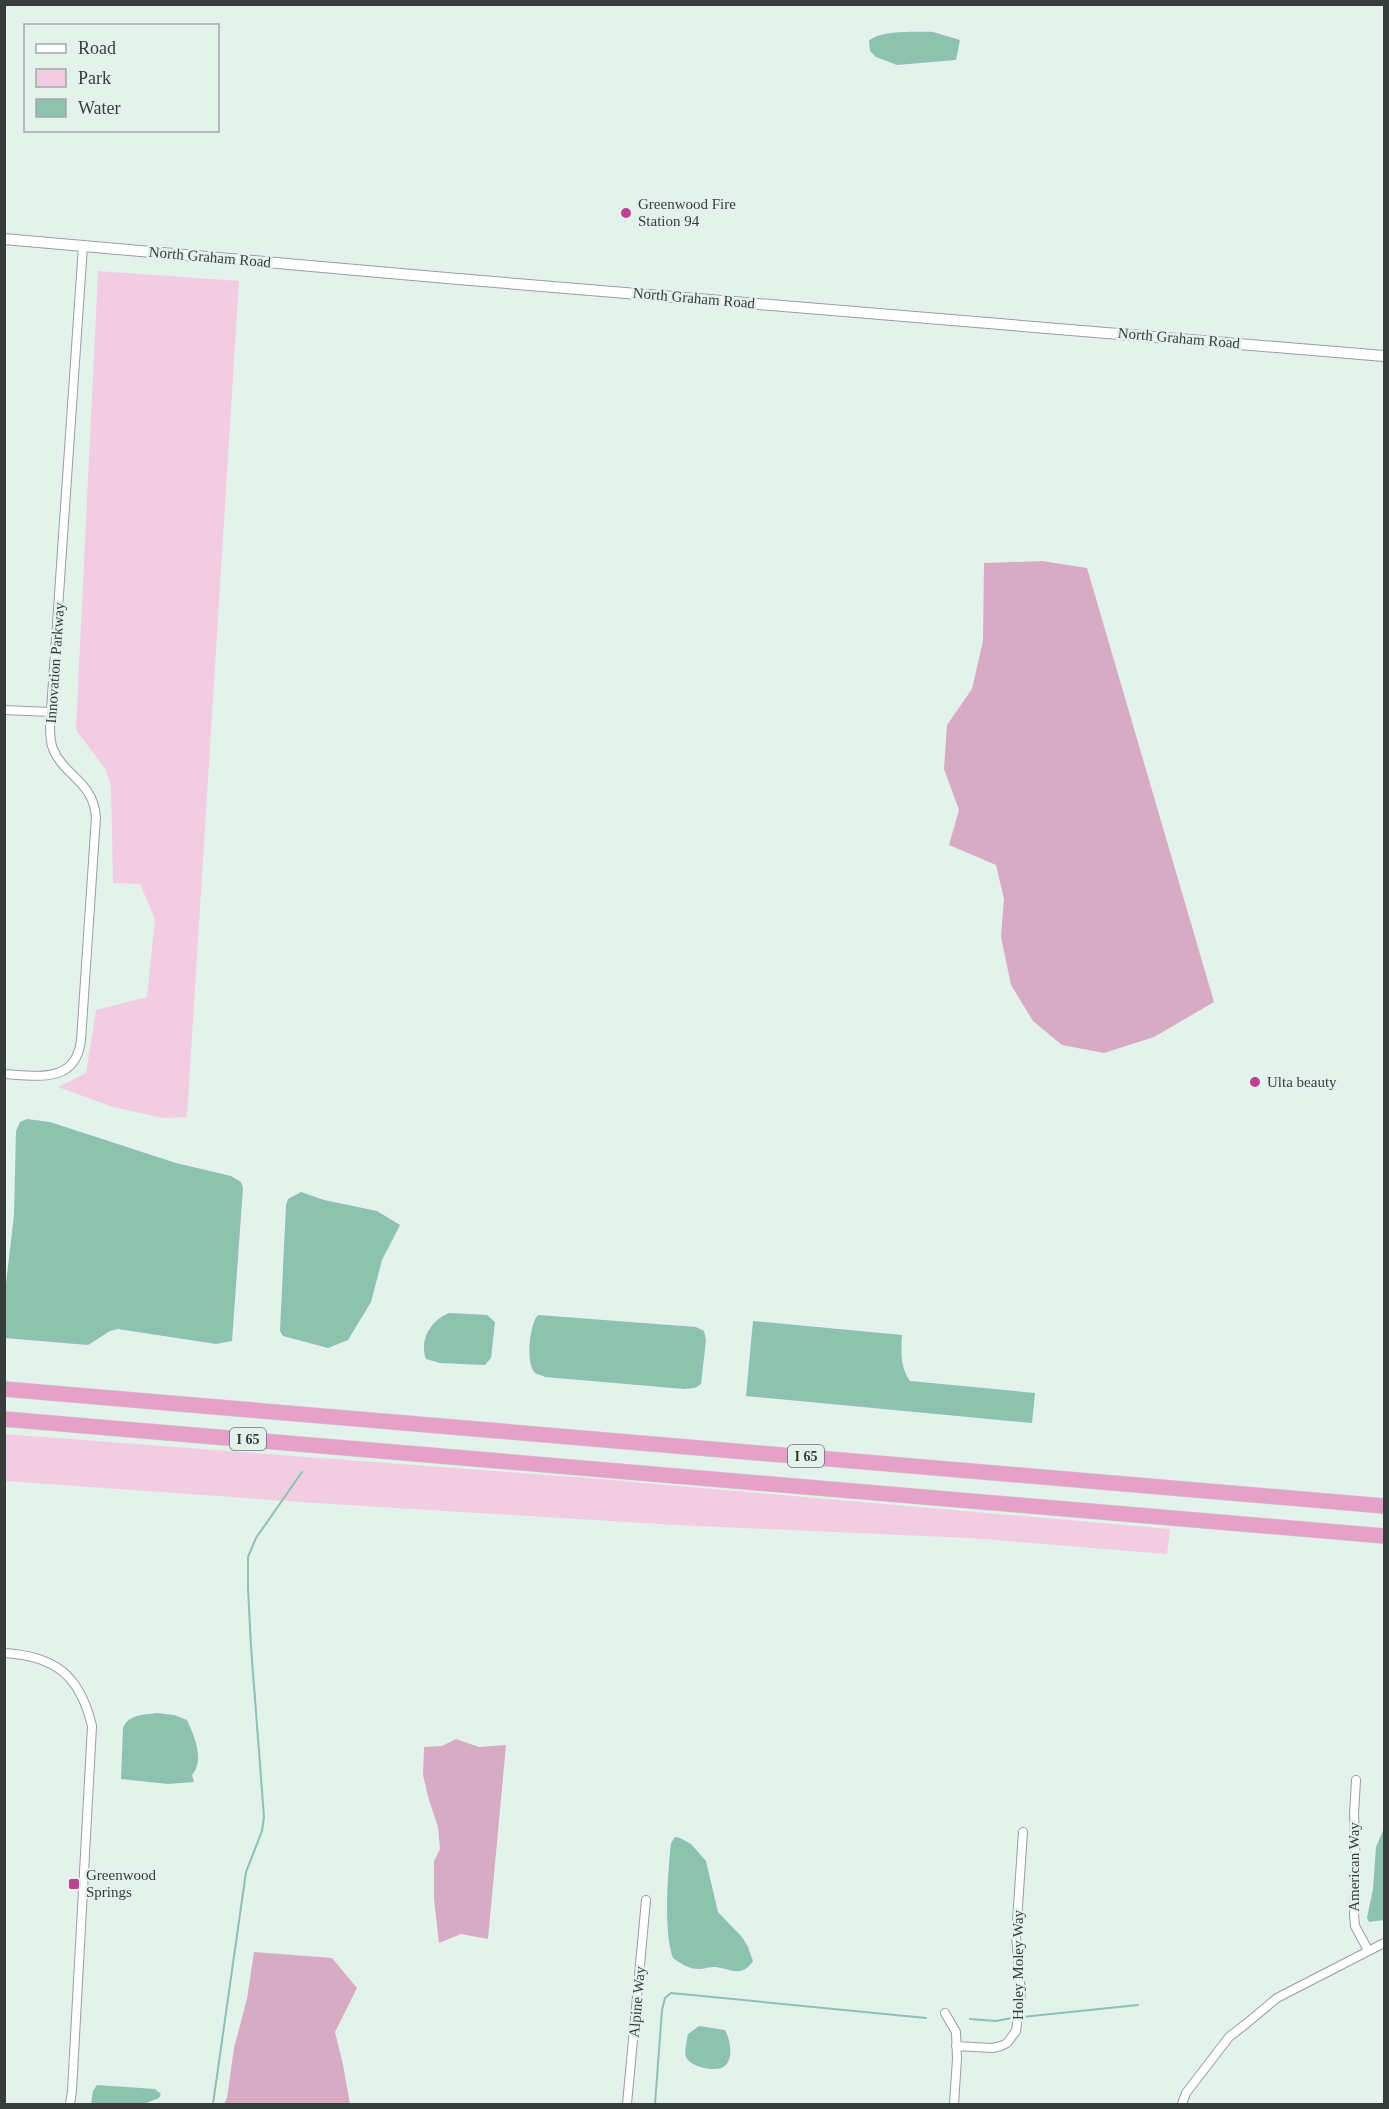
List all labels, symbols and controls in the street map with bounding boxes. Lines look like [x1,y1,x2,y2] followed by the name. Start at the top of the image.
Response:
[24,24,219,132] legend
[78,38,116,58] text: Road
[78,68,111,88] text: Park
[78,98,121,118] text: Water
[638,196,736,229] place label: Greenwood Fire Station 94
[619,206,633,220] marker: Greenwood Fire Station 94
[148,244,272,270] street label: North Graham Road
[632,285,756,311] street label: North Graham Road
[1117,325,1241,351] street label: North Graham Road
[43,601,67,724] street label: Innovation Parkway
[1267,1074,1337,1090] place label: Ulta beauty
[1248,1075,1262,1089] marker: Ulta beauty
[230,1428,266,1450] road number: I 65
[788,1445,824,1467] road number: I 65
[1346,1822,1362,1912] street label: American Way
[86,1867,156,1900] place label: Greenwood Springs
[67,1877,81,1891] marker: Greenwood Springs
[1010,1909,1026,2020] street label: Holey Moley Way
[626,1965,648,2038] street label: Alpine Way

